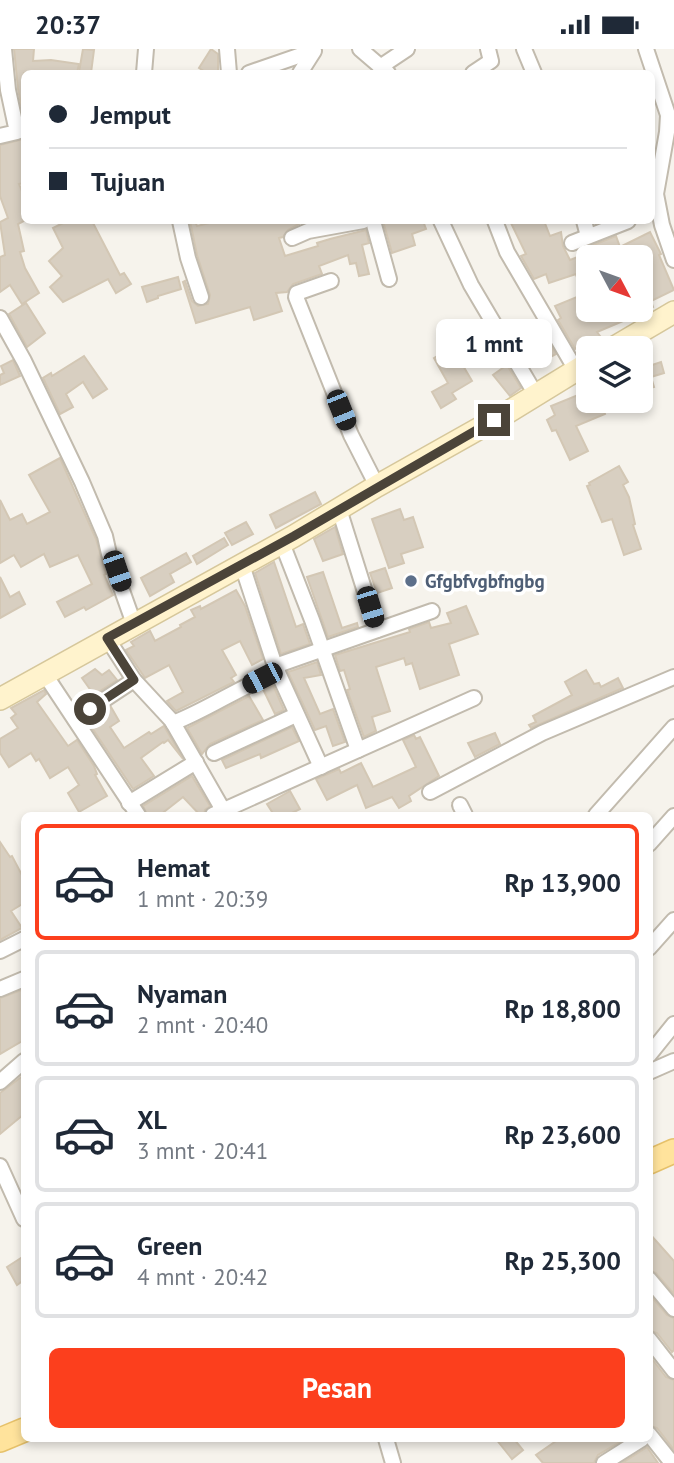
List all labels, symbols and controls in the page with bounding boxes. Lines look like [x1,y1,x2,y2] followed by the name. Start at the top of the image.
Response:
[35,8,101,41] text: 20:37
[91,98,171,131] text: Jemput
[91,165,165,198] text: Tujuan
[576,245,653,322] north arrow
[576,245,653,413] map controls
[436,319,552,367] callout: 1 mnt
[465,329,523,358] text: 1 mnt
[576,336,653,413] button: layers
[324,387,359,433] car
[478,404,510,436] route end
[101,548,134,594] car
[425,569,545,593] place label: Gfgbfvgbfngbg
[403,573,419,589] marker: Gfgbfvgbfngbg
[354,584,387,630] car
[239,659,286,697] car
[74,693,106,725] route start
[53,851,116,914] icon: car
[137,851,210,884] text: Hemat
[504,866,621,899] text: Rp 13,900
[137,884,268,913] text: 1 mnt · 20:39
[53,977,116,1040] icon: car
[137,977,227,1010] text: Nyaman
[504,992,621,1025] text: Rp 18,800
[137,1010,268,1039] text: 2 mnt · 20:40
[53,1103,116,1166] icon: car
[137,1103,167,1136] text: XL
[504,1118,621,1151] text: Rp 23,600
[137,1136,268,1165] text: 3 mnt · 20:41
[53,1229,116,1292] icon: car
[137,1229,202,1262] text: Green
[504,1244,621,1277] text: Rp 25,300
[137,1262,268,1291] text: 4 mnt · 20:42
[49,1348,625,1428] button: Pesan

